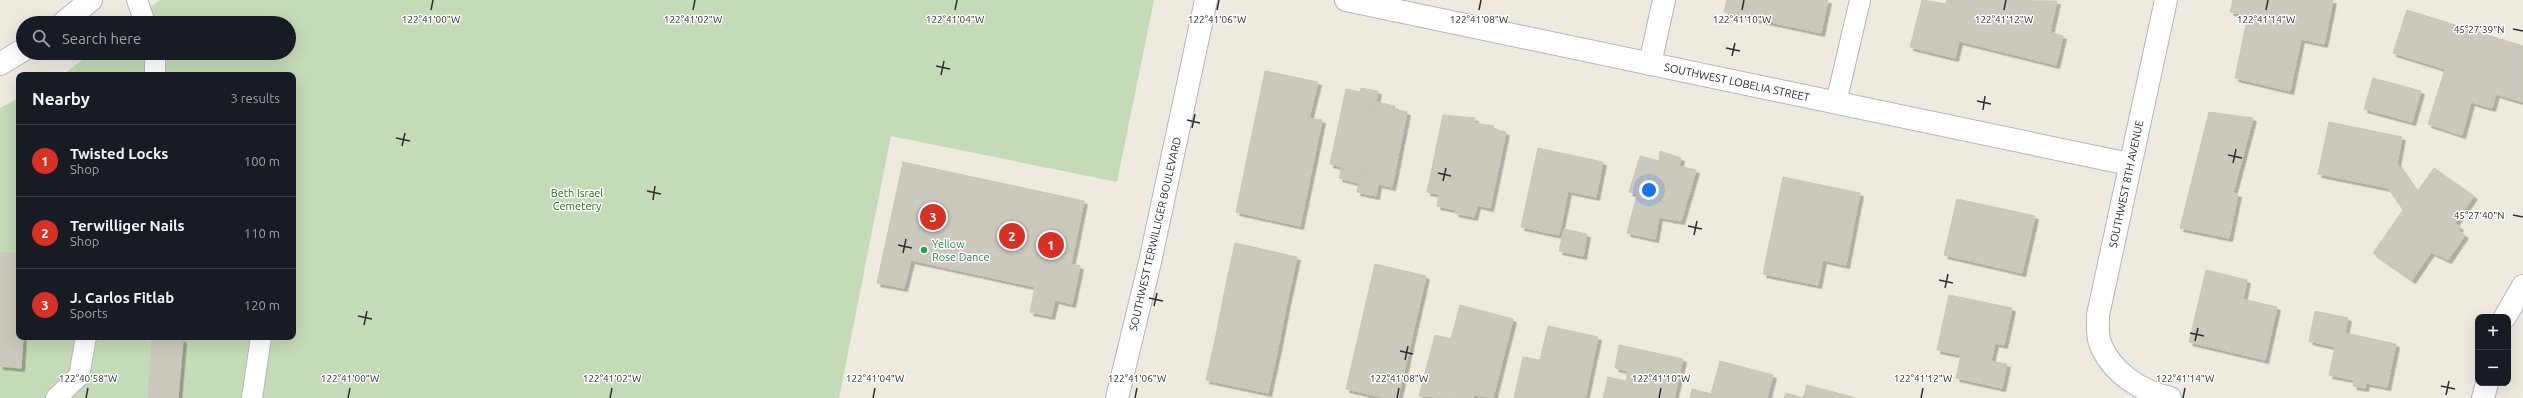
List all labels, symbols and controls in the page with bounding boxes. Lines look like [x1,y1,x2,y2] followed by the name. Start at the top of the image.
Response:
[402,14,460,25] text: 122°41'00"W
[664,14,722,25] text: 122°41'02"W
[926,14,984,25] text: 122°41'04"W
[1188,14,1246,25] text: 122°41'06"W
[1450,14,1508,25] text: 122°41'08"W
[1713,14,1771,25] text: 122°41'10"W
[1975,14,2033,25] text: 122°41'12"W
[2237,14,2295,25] text: 122°41'14"W
[16,16,296,60] search box
[2454,24,2504,35] text: 45°27'39"N
[30,27,52,49] icon: search
[62,30,141,47] text: Search here
[1663,61,1811,103] street label: SOUTHWEST LOBELIA STREET
[32,89,90,108] text: Nearby
[230,91,280,105] text: 3 results
[2107,119,2145,249] street label: SOUTHWEST 8TH AVENUE
[1127,136,1183,332] street label: SOUTHWEST TERWILLIGER BOULEVARD
[70,145,168,162] text: Twisted Locks
[41,154,49,168] text: 1
[244,154,280,168] text: 100 m
[70,162,99,176] text: Shop
[1639,180,1659,200] your location
[551,187,603,212] park label: Beth Israel Cemetery
[920,202,946,232] pin: 3
[2454,210,2504,221] text: 45°27'40"N
[70,217,185,234] text: Terwilliger Nails
[999,221,1025,251] pin: 2
[41,226,49,240] text: 2
[244,226,280,240] text: 110 m
[1038,230,1064,260] pin: 1
[70,234,99,248] text: Shop
[932,238,990,263] place label: Yellow Rose Dance
[919,245,929,255] marker: Yellow Rose Dance
[70,289,174,306] text: J. Carlos Fitlab
[41,298,49,312] text: 3
[244,298,280,312] text: 120 m
[70,306,108,320] text: Sports
[2475,314,2511,386] map controls
[2475,314,2511,350] button: +
[2475,350,2511,386] button: −
[59,373,117,384] text: 122°40'58"W
[321,373,379,384] text: 122°41'00"W
[583,373,641,384] text: 122°41'02"W
[846,373,904,384] text: 122°41'04"W
[1108,373,1166,384] text: 122°41'06"W
[1370,373,1428,384] text: 122°41'08"W
[1632,373,1690,384] text: 122°41'10"W
[1894,373,1952,384] text: 122°41'12"W
[2156,373,2214,384] text: 122°41'14"W

